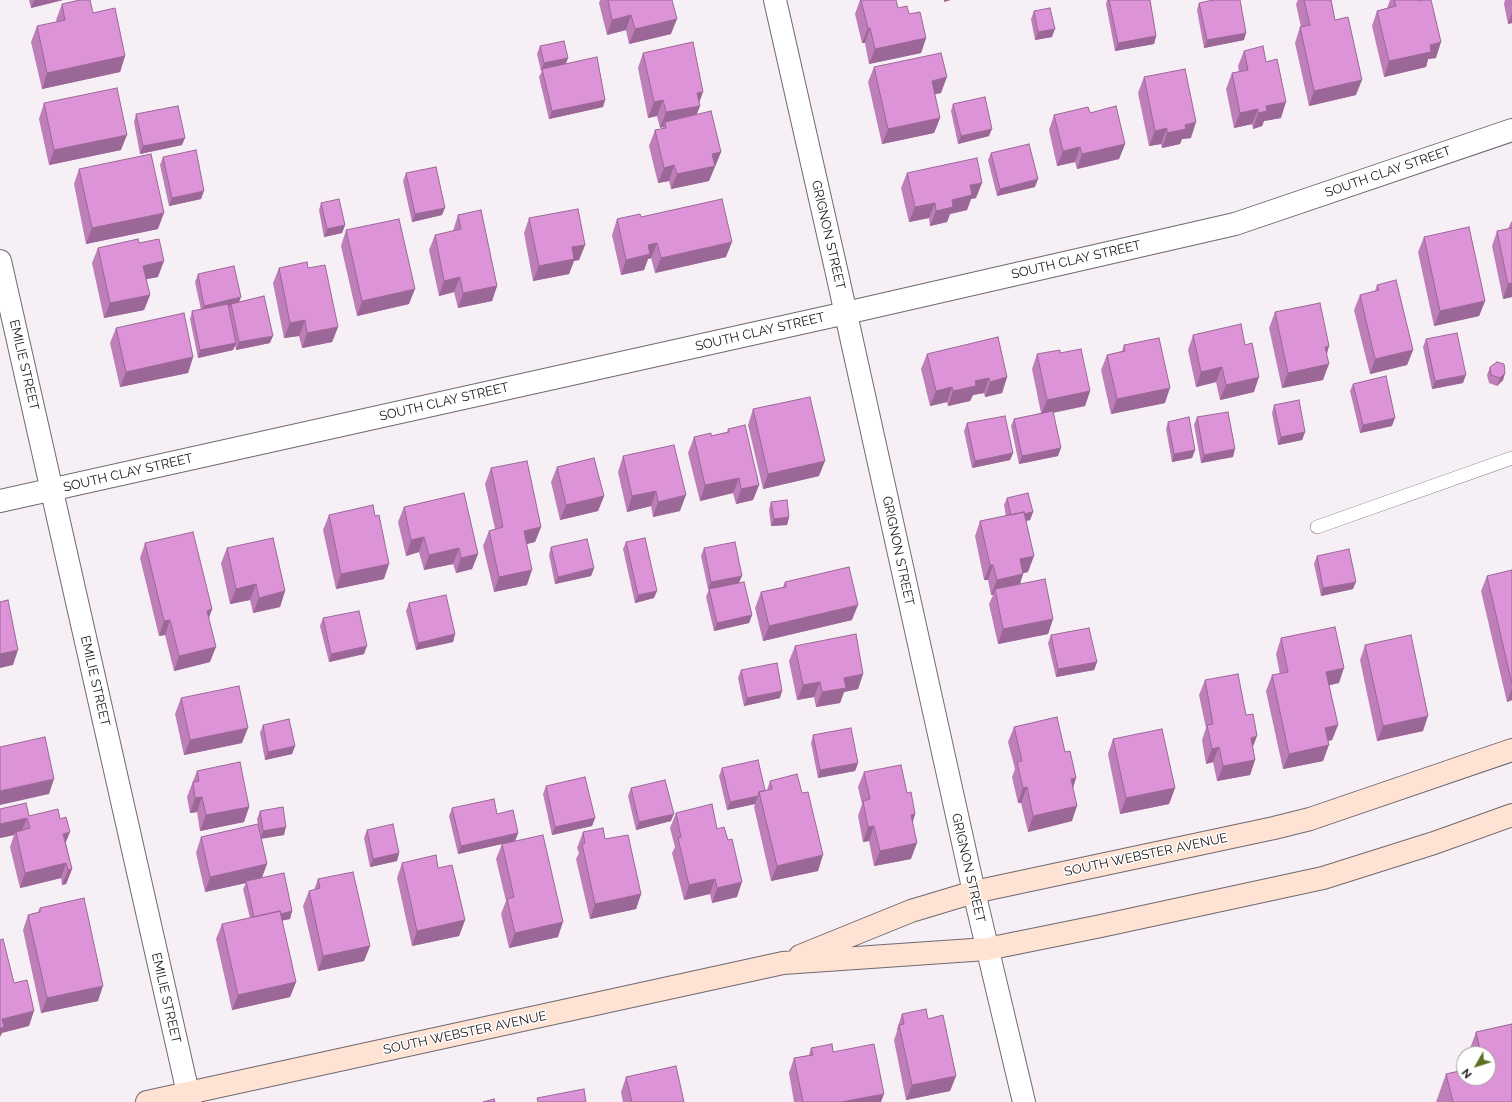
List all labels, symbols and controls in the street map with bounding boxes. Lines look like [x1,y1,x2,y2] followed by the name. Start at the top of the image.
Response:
[1323,143,1453,201] street label: SOUTH CLAY STREET
[808,179,848,291] street label: GRIGNON STREET
[1010,238,1142,282] street label: SOUTH CLAY STREET
[694,310,826,354] street label: SOUTH CLAY STREET
[6,318,42,412] street label: EMILIE STREET
[378,380,510,424] street label: SOUTH CLAY STREET
[62,451,194,495] street label: SOUTH CLAY STREET
[879,495,917,607] street label: GRIGNON STREET
[77,634,113,728] street label: EMILIE STREET
[948,812,988,924] street label: GRIGNON STREET
[1063,830,1229,880] street label: SOUTH WEBSTER AVENUE
[148,951,184,1045] street label: EMILIE STREET
[382,1008,548,1058] street label: SOUTH WEBSTER AVENUE
[1456,1046,1496,1086] north arrow
[1459,1066,1475,1081] text: N

